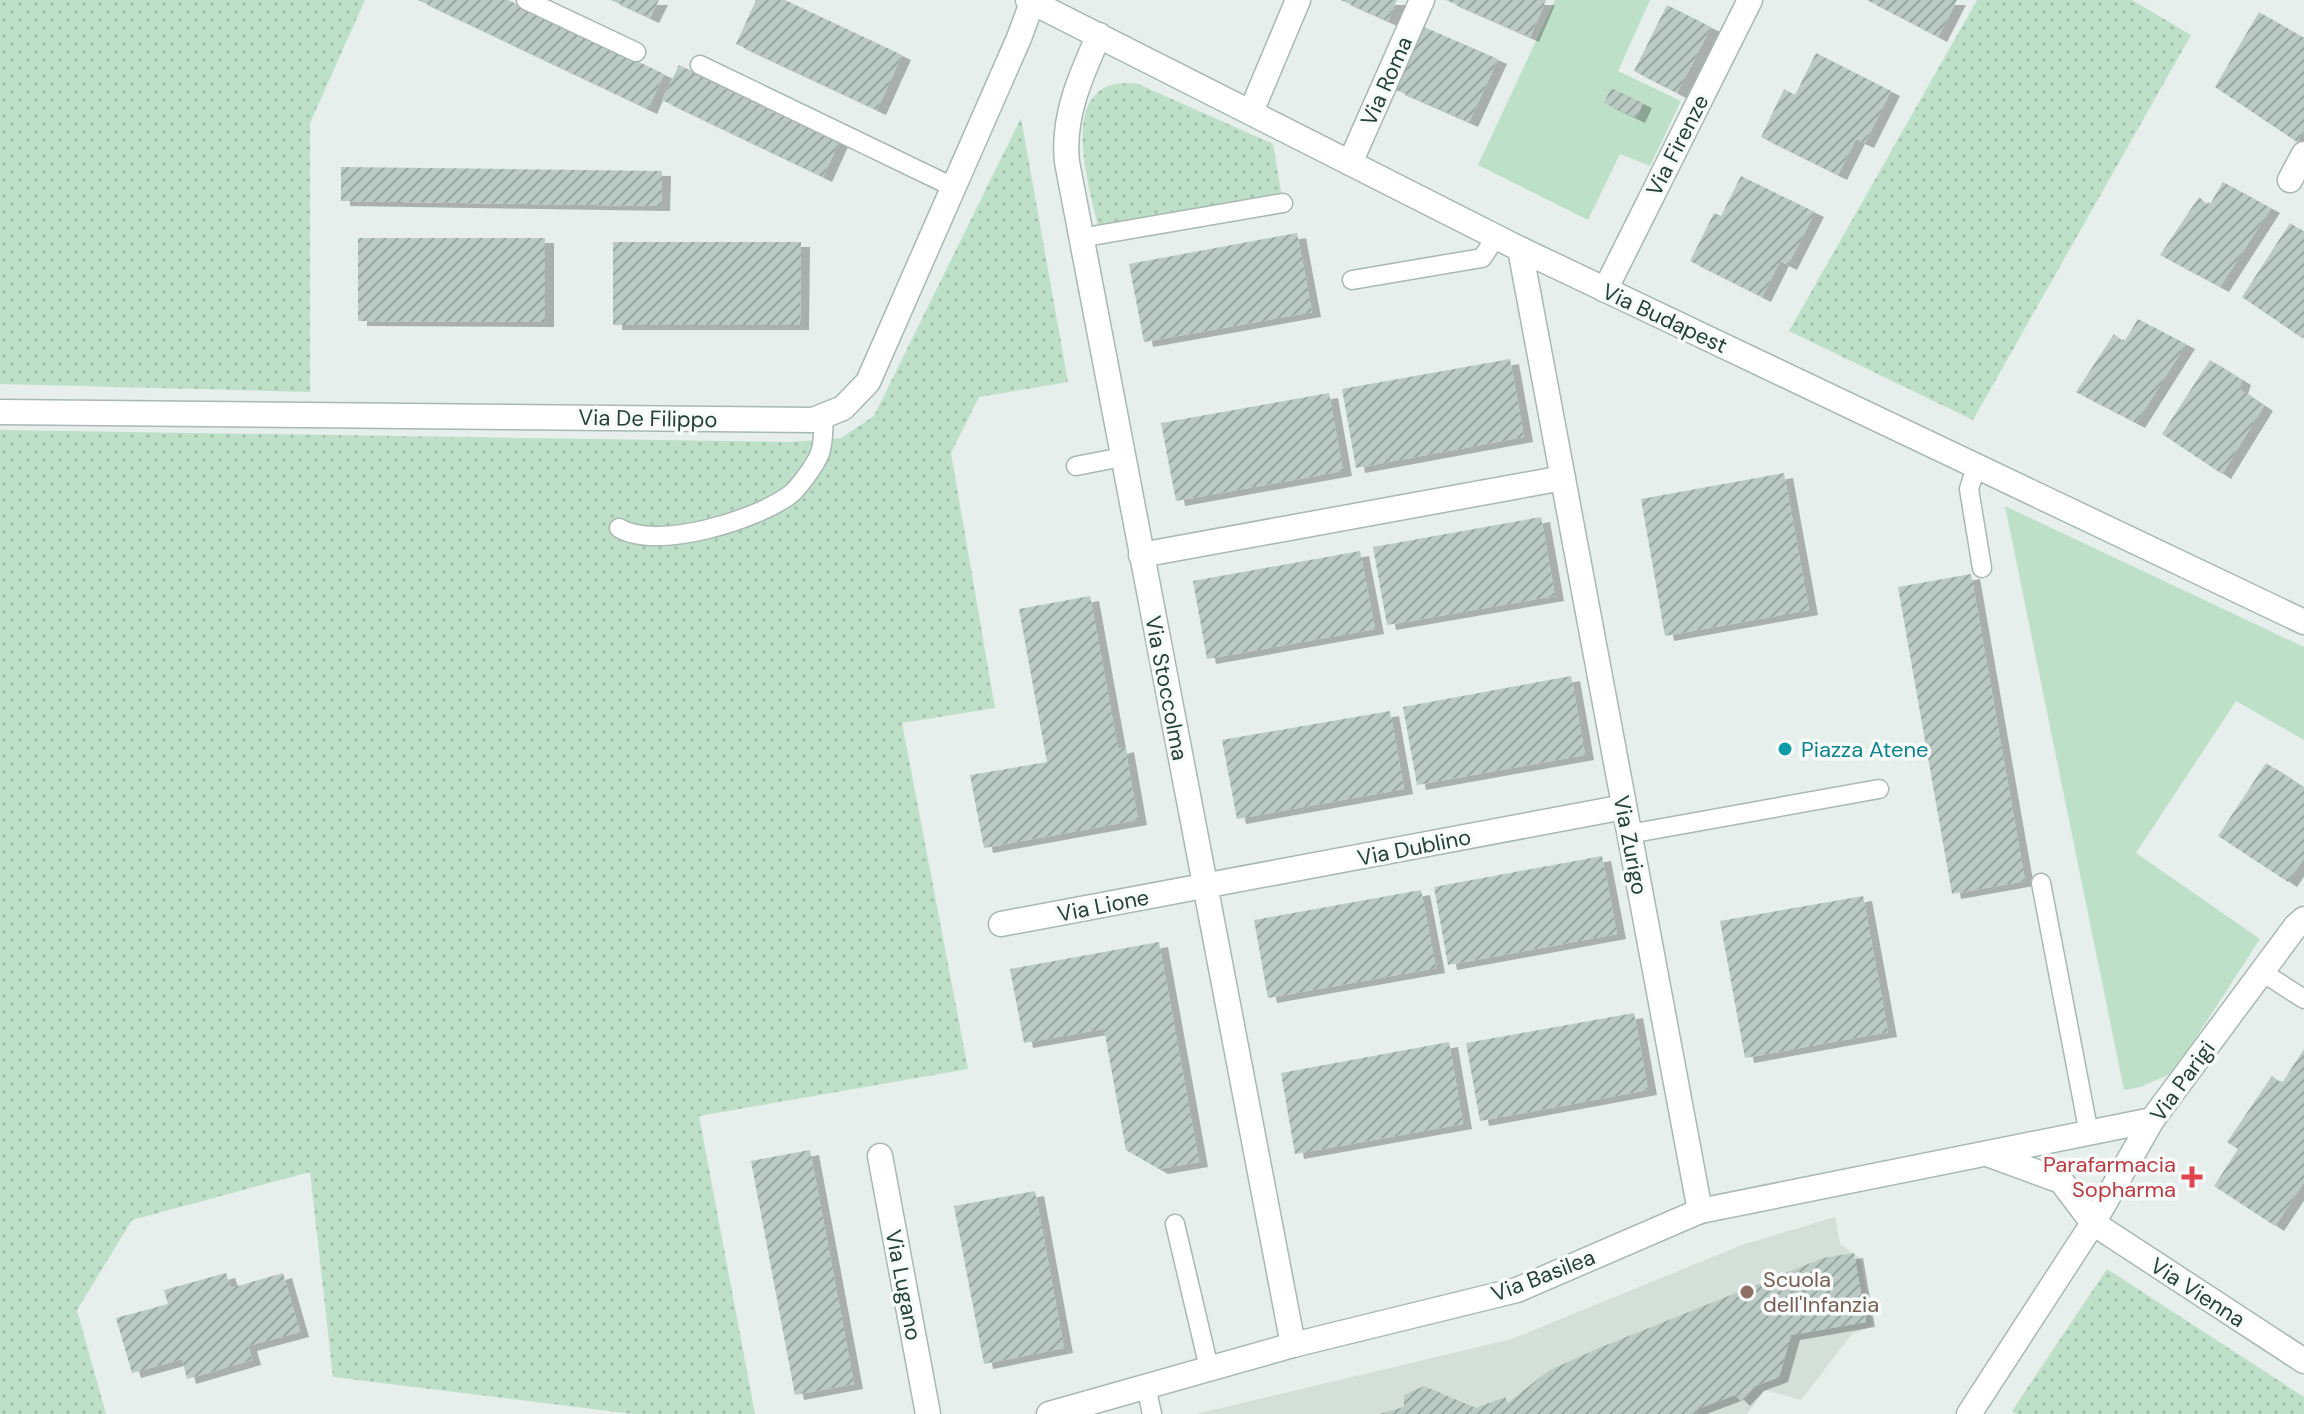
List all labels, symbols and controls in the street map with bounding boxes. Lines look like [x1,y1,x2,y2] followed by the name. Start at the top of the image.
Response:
[1354,32,1419,130] street label: Via Roma
[1639,90,1715,201] street label: Via Firenze
[1598,277,1732,360] street label: Via Budapest
[578,403,718,434] street label: Via De Filippo
[1138,613,1195,763] street label: Via Stoccolma
[1801,735,1929,764] place label: Piazza Atene
[1776,740,1794,758] marker: Piazza Atene
[1607,793,1654,897] street label: Via Zurigo
[1355,822,1473,873] street label: Via Dublino
[1055,882,1151,929] street label: Via Lione
[2143,1035,2221,1127] street label: Via Parigi
[2043,1150,2176,1204] place label: Parafarmacia Sopharma
[2183,1168,2201,1186] marker: Parafarmacia Sopharma
[879,1227,928,1343] street label: Via Lugano
[1487,1242,1599,1308] street label: Via Basilea
[2145,1251,2251,1334] street label: Via Vienna
[1763,1265,1879,1319] place label: Scuola dell'Infanzia
[1738,1283,1756,1301] marker: Scuola dell'Infanzia

